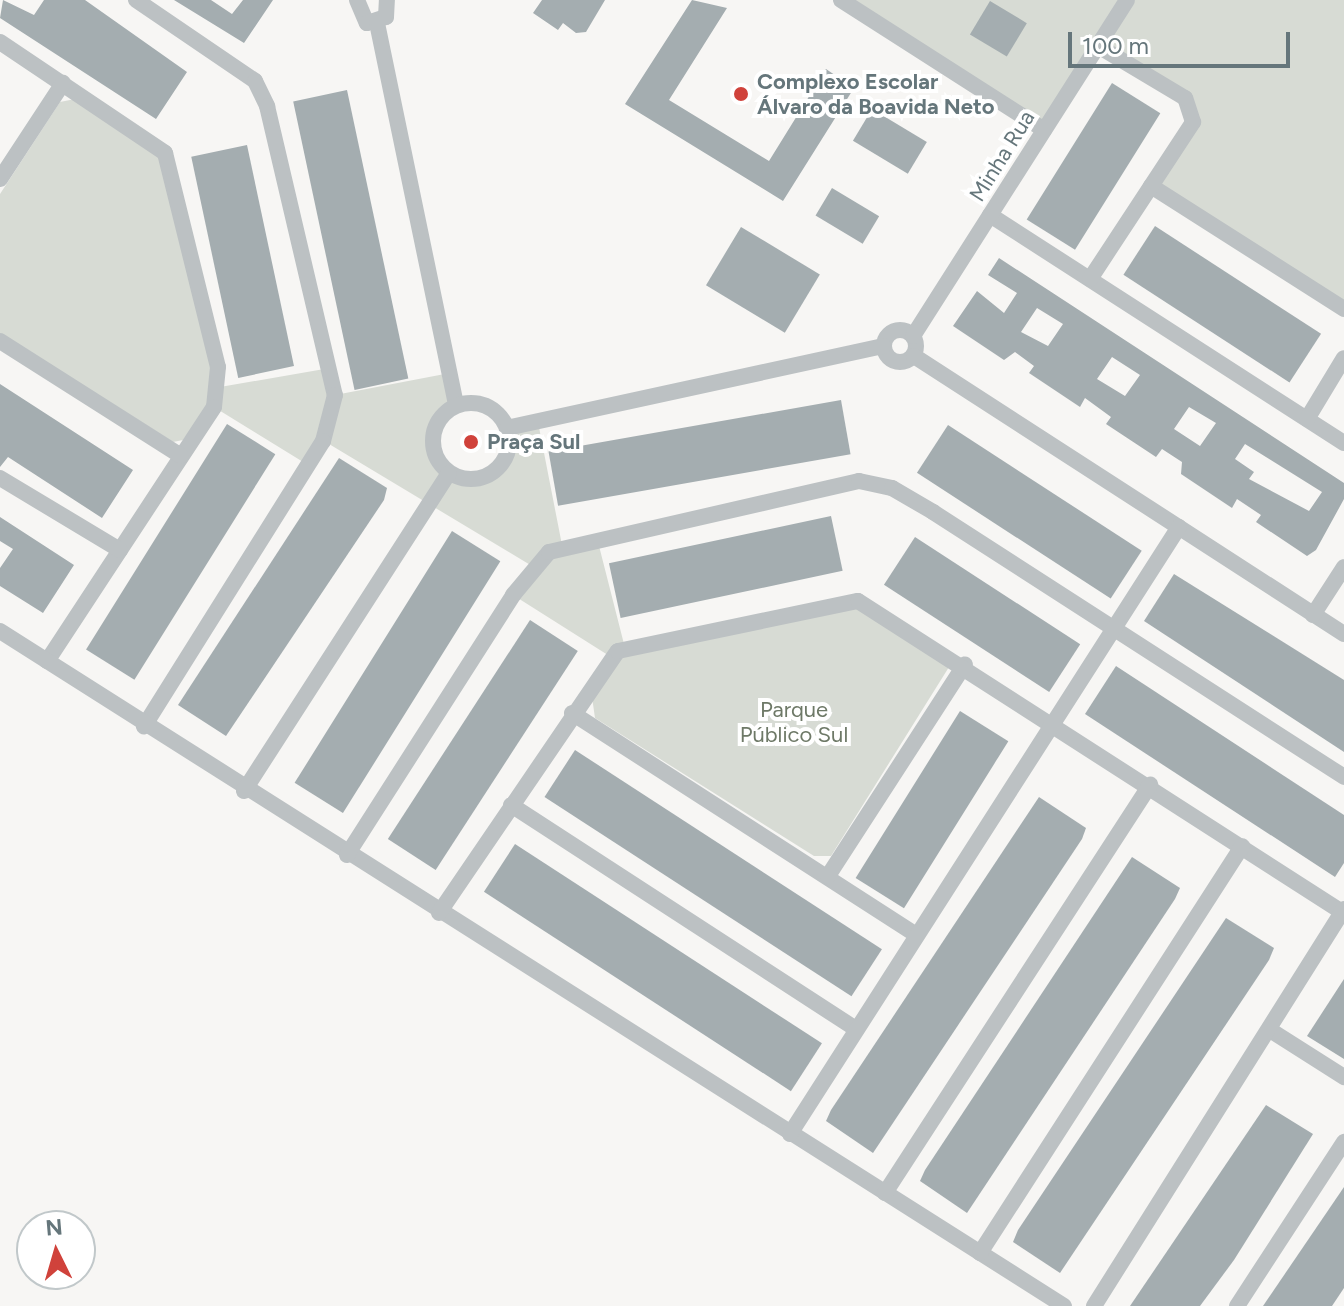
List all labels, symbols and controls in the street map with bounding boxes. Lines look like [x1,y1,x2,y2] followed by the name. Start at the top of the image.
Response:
[1072,16,1294,66] scale bar
[1082,31,1149,60] text: 100 m
[757,68,994,120] place label: Complexo Escolar Álvaro da Boavida Neto
[732,85,750,103] marker: Complexo Escolar Álvaro da Boavida Neto
[964,106,1040,206] street label: Minha Rua
[487,429,581,455] place label: Praça Sul
[462,433,480,451] marker: Praça Sul
[740,696,848,748] park label: Parque Público Sul
[16,1210,96,1290] north arrow
[44,1213,64,1242] text: N

